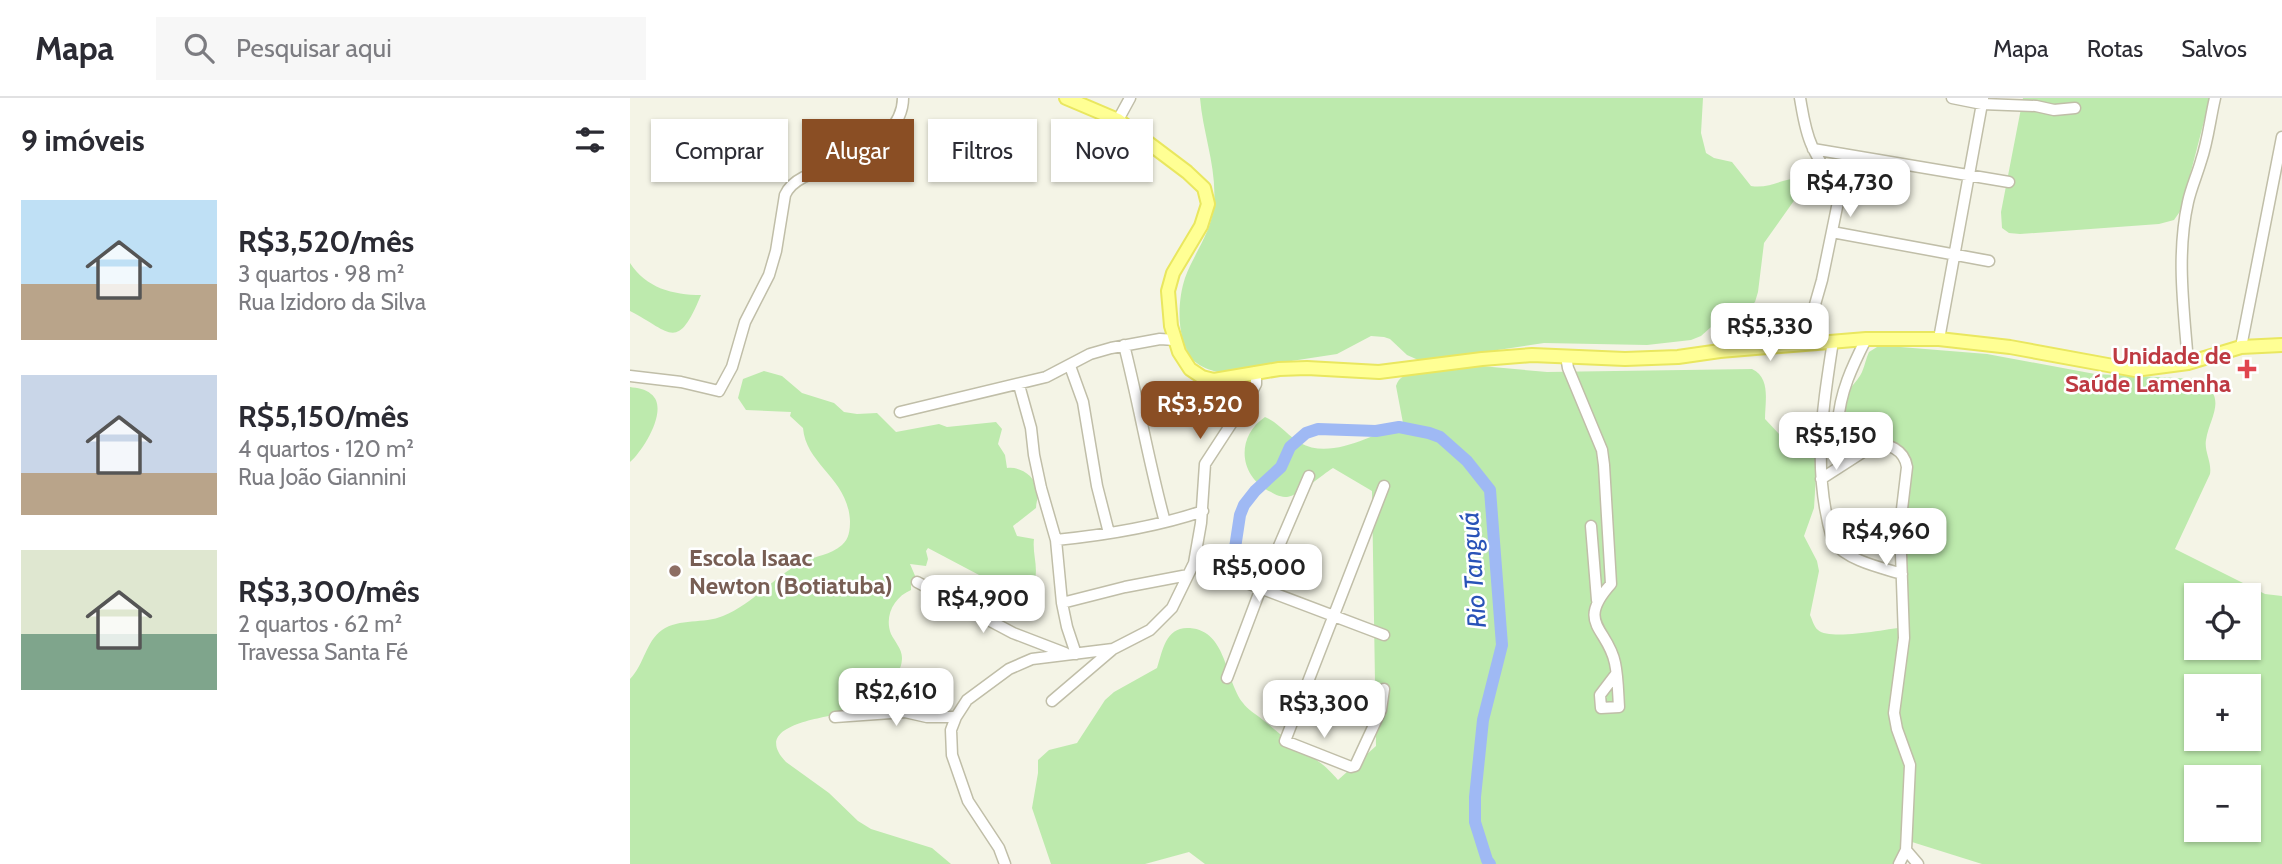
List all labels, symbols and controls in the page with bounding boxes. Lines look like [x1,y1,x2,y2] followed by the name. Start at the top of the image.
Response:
[156,17,646,80] search box
[35,28,114,68] text: Mapa
[180,29,218,67] icon: search
[236,32,392,64] text: Pesquisar aqui
[1993,34,2049,63] text: Mapa
[2087,34,2143,63] text: Rotas
[2181,34,2247,63] text: Salvos
[651,119,788,182] chip: Comprar
[802,119,914,182] chip: Alugar
[928,119,1037,182] chip: Filtros
[1051,119,1153,182] chip: Novo
[571,121,609,159] icon: filters
[21,122,145,159] text: 9 imóveis
[1785,159,1915,219] pin: R$4,730
[1806,168,1894,196] text: R$4,730
[238,223,414,260] text: R$3,520/mês
[77,228,161,312] icon: home
[238,260,404,288] text: 3 quartos · 98 m²
[238,288,426,316] text: Rua Izidoro da Silva
[1705,303,1835,363] pin: R$5,330
[1727,312,1813,340] text: R$5,330
[2065,341,2231,398] place label: Unidade de Saúde Lamenha
[2237,359,2257,379] marker: Unidade de Saúde Lamenha
[1135,382,1265,441] pin: R$3,520
[1157,390,1243,418] text: R$3,520
[238,398,409,435] text: R$5,150/mês
[77,403,161,487] icon: home
[1771,412,1901,472] pin: R$5,150
[1795,421,1877,449] text: R$5,150
[238,435,414,463] text: 4 quartos · 120 m²
[238,463,406,491] text: Rua João Giannini
[1821,508,1951,568] pin: R$4,960
[1453,511,1493,629] water label: Rio Tanguá
[1841,517,1931,545] text: R$4,960
[689,543,893,600] place label: Escola Isaac Newton (Botiatuba)
[1194,545,1324,604] pin: R$5,000
[1212,553,1306,581] text: R$5,000
[667,563,683,579] marker: Escola Isaac Newton (Botiatuba)
[238,573,420,610] text: R$3,300/mês
[918,575,1048,635] pin: R$4,900
[77,578,161,662] icon: home
[2184,583,2261,842] map controls
[2184,583,2261,660] button: locate
[937,584,1029,612] text: R$4,900
[238,610,402,638] text: 2 quartos · 62 m²
[238,638,408,666] text: Travessa Santa Fé
[831,668,961,728] pin: R$2,610
[2184,674,2261,751] button: +
[855,677,937,705] text: R$2,610
[1259,680,1389,740] pin: R$3,300
[1279,689,1369,717] text: R$3,300
[2184,765,2261,842] button: −

